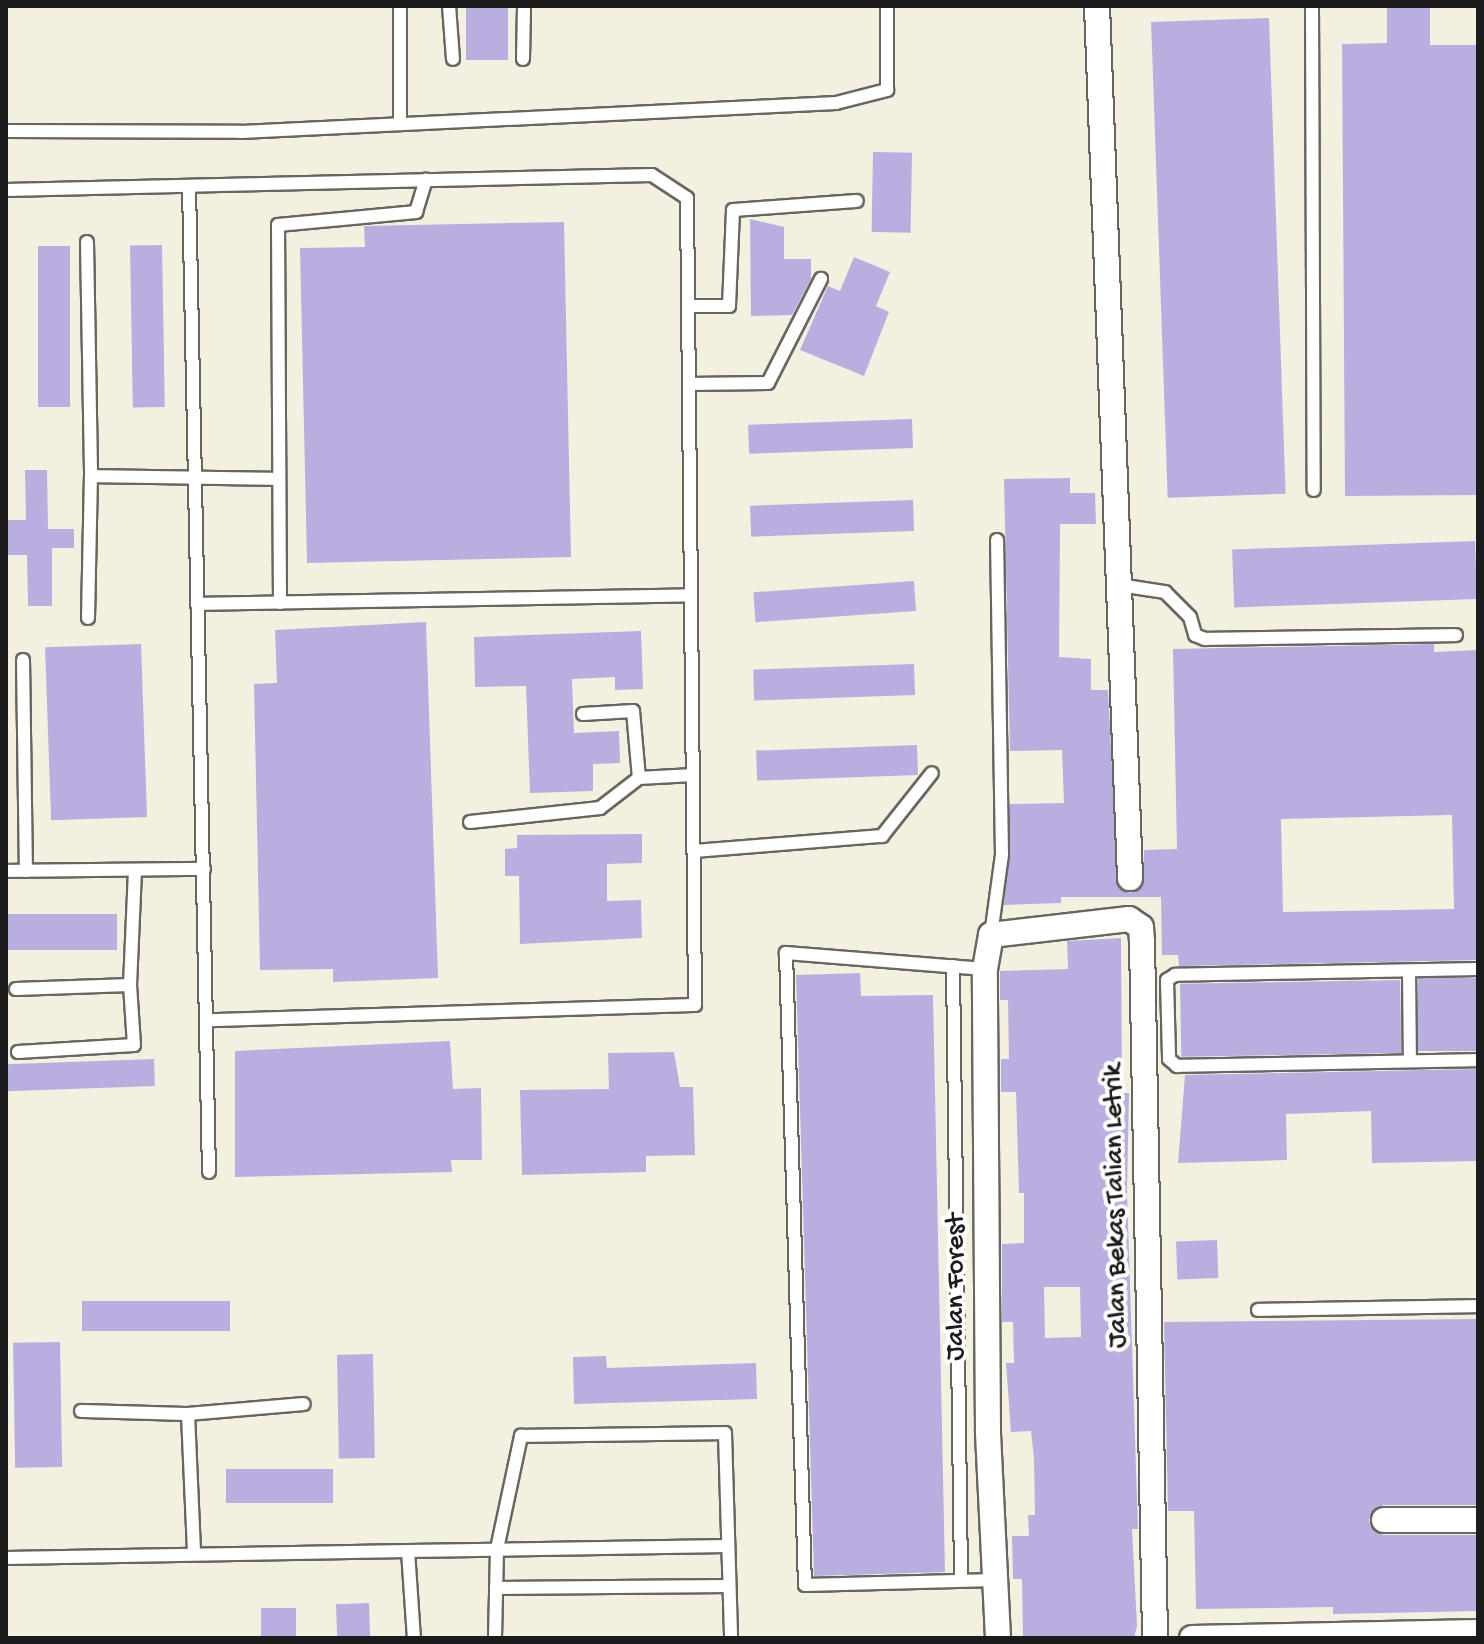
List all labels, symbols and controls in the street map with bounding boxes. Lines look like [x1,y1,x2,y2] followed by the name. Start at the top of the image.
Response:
[1098,1064,1136,1348] street label: Jalan Bekas Talian Letrik
[940,1214,974,1360] street label: Jalan Forest

